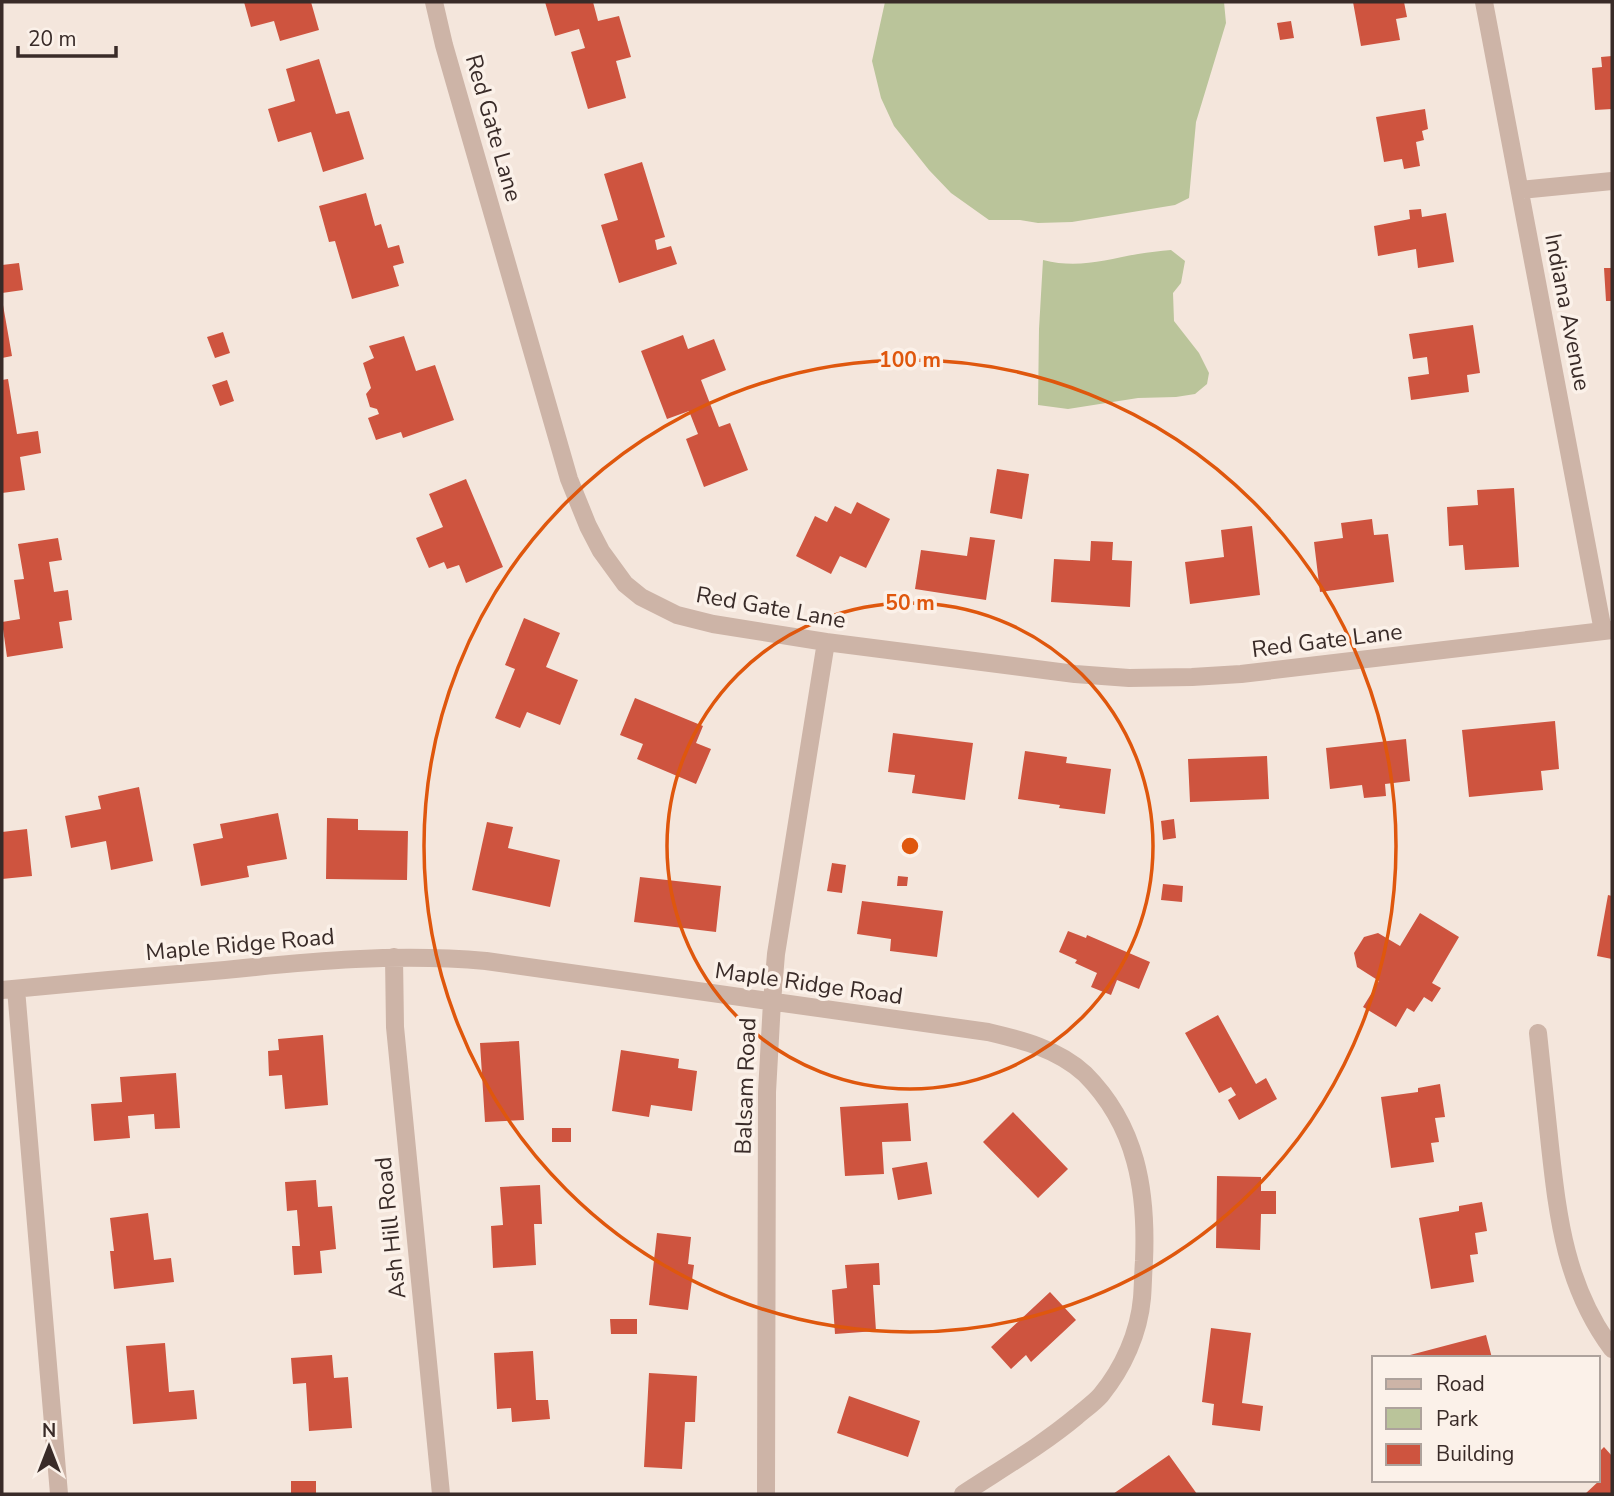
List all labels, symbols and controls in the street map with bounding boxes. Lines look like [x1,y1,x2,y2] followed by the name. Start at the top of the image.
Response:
[18,14,116,58] scale bar
[28,25,77,53] text: 20 m
[458,51,529,205] street label: Red Gate Lane
[1537,231,1598,393] street label: Indiana Avenue
[879,346,941,374] text: 100 m
[694,579,848,636] street label: Red Gate Lane
[885,589,935,617] text: 50 m
[1250,616,1404,665] street label: Red Gate Lane
[898,834,922,858] centre of rings
[144,921,336,968] street label: Maple Ridge Road
[713,955,905,1012] street label: Maple Ridge Road
[728,1017,763,1155] street label: Balsam Road
[368,1155,413,1300] street label: Ash Hill Road
[1372,1356,1600,1482] legend
[1436,1370,1485,1398] text: Road
[1436,1405,1478,1433] text: Park
[14,1412,84,1482] north arrow
[42,1418,56,1444] text: N
[1436,1440,1514,1468] text: Building

